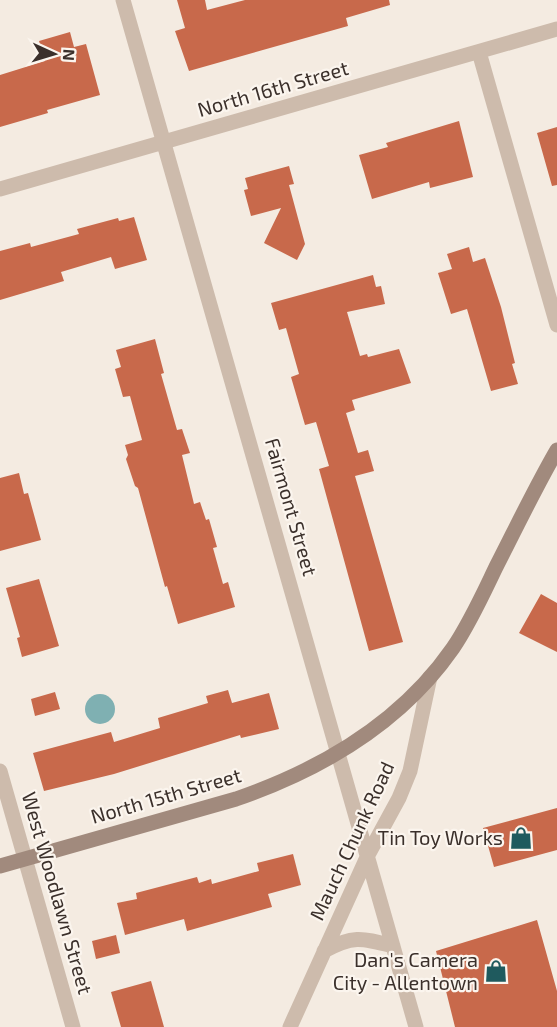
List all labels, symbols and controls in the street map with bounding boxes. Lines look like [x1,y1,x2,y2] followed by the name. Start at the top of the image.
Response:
[24,24,84,84] north arrow
[60,49,79,62] text: N
[194,55,351,121] street label: North 16th Street
[261,435,323,579] street label: Fairmont Street
[304,757,398,924] street label: Mauch Chunk Road
[88,762,244,828] street label: North 15th Street
[18,789,98,997] street label: West Woodlawn Street
[378,825,503,849] place label: Tin Toy Works
[508,825,534,851] shop icon: Tin Toy Works
[333,947,478,994] place label: Dan's Camera City - Allentown
[483,958,509,984] shop icon: Dan's Camera City - Allentown

